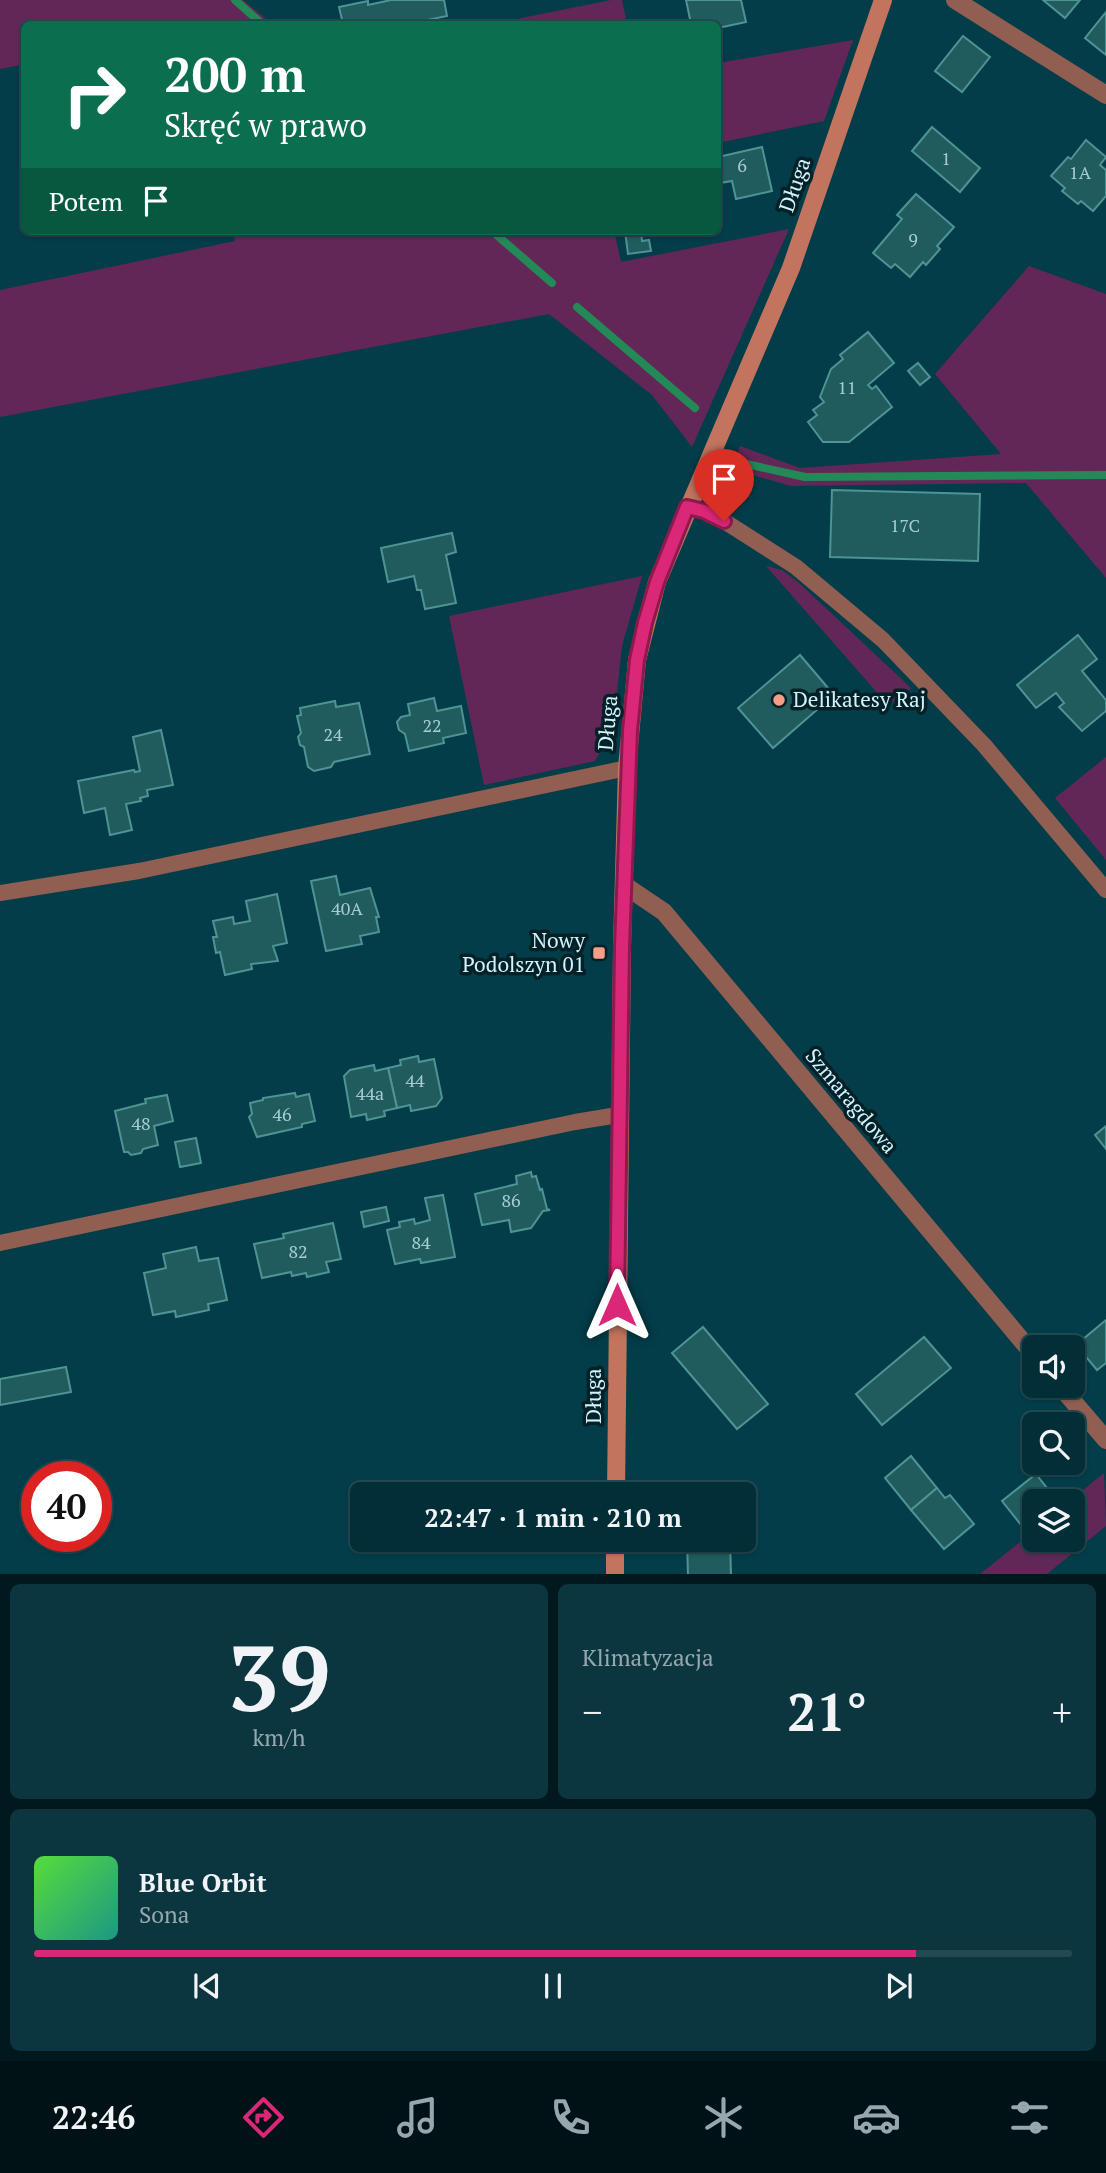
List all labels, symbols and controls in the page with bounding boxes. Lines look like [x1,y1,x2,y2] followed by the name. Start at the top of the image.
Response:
[164,41,306,106] text: 200 m
[49,49,140,140] icon: right
[164,104,367,146] text: Skręć w prawo
[941,146,951,170] house number: 1
[737,153,747,177] house number: 6
[772,154,816,215] street label: Długa
[1069,160,1092,184] house number: 1A
[137,182,175,220] icon: arrive
[49,184,123,218] text: Potem
[908,227,918,251] house number: 9
[837,375,857,399] house number: 11
[694,449,754,521] pin
[705,460,743,498] icon: arrive
[890,513,920,537] house number: 17C
[793,685,926,713] place label: Delikatesy Raj
[771,692,787,708] marker: Delikatesy Raj
[591,694,623,752] street label: Długa
[422,713,442,737] house number: 22
[323,722,343,746] house number: 24
[331,896,363,920] house number: 40A
[462,926,585,978] place label: Nowy Podolszyn 01
[591,945,607,961] marker: Nowy Podolszyn 01
[800,1042,904,1159] street label: Szmaragdowa
[405,1068,425,1092] house number: 44
[356,1081,384,1105] house number: 44a
[272,1102,292,1126] house number: 46
[131,1111,151,1135] house number: 48
[501,1188,521,1212] house number: 86
[411,1230,431,1254] house number: 84
[288,1239,308,1263] house number: 82
[580,1268,654,1342] position arrow
[1022,1335,1085,1552] map controls
[1022,1335,1085,1398] button: sound
[579,1368,607,1424] street label: Długa
[1022,1412,1085,1475] button: search
[21,1461,112,1552] speed limit sign: 40
[1022,1489,1085,1552] button: layers
[424,1500,682,1534] text: 22:47 · 1 min · 210 m
[228,1616,330,1737] text: 39
[582,1642,714,1673] text: Klimatyzacja
[787,1677,867,1746] text: 21°
[582,1687,602,1737] text: −
[1052,1687,1072,1737] text: +
[252,1722,306,1753] text: km/h
[139,1865,267,1899] text: Blue Orbit
[139,1899,189,1930] text: Sona
[188,1967,226,2005] icon: previous
[534,1967,572,2005] icon: pause
[880,1967,918,2005] icon: next
[239,2093,288,2142] icon: directions
[393,2093,442,2142] icon: music
[546,2093,595,2142] icon: phone
[699,2093,748,2142] icon: climate
[852,2093,901,2142] icon: car
[1005,2093,1054,2142] icon: filters
[52,2096,135,2138] text: 22:46

